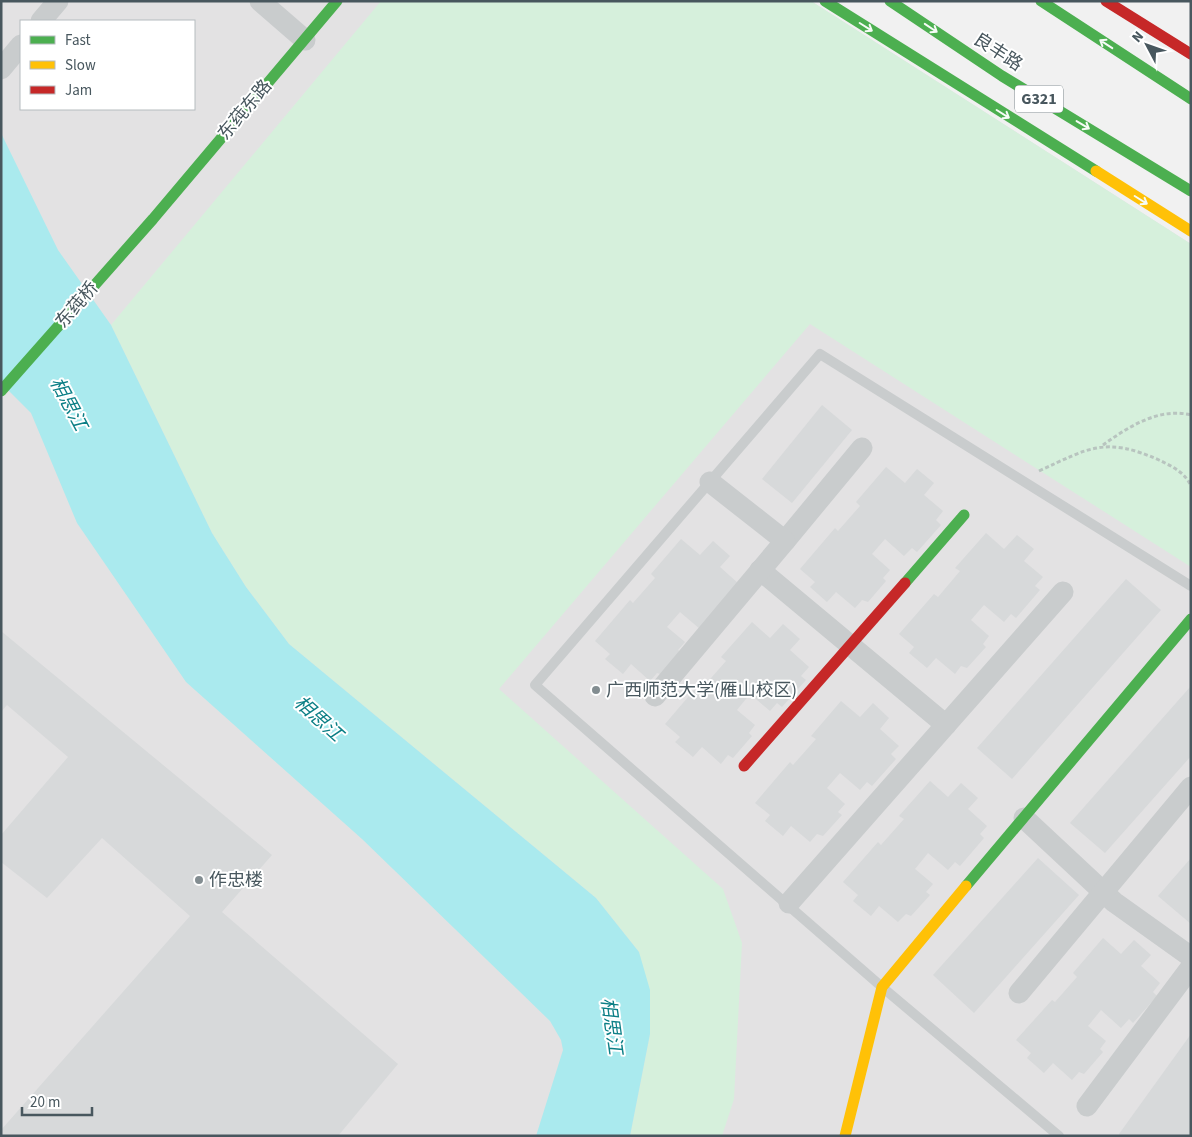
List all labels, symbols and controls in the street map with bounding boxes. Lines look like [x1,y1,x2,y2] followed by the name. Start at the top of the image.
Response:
[20,20,195,110] legend
[1122,20,1172,70] north arrow
[858,23,872,33] one-way arrow
[924,23,938,34] one-way arrow
[969,27,1027,77] street label: 良丰路
[1127,27,1149,47] text: N
[65,30,91,51] text: Fast
[1099,38,1113,49] one-way arrow
[65,55,96,76] text: Slow
[212,74,278,146] street label: 东莼东路
[65,80,92,101] text: Jam
[1015,86,1063,112] road number: G321
[996,109,1010,119] one-way arrow
[1075,121,1089,131] one-way arrow
[1134,195,1148,205] one-way arrow
[50,276,104,334] street label: 东莼桥
[43,372,94,437] water label: 相思江
[606,678,797,703] place label: 广西师范大学(雁山校区)
[590,684,602,696] marker: 广西师范大学(雁山校区)
[288,690,350,749] water label: 相思江
[209,868,263,893] place label: 作忠楼
[193,874,205,886] marker: 作忠楼
[594,996,629,1058] water label: 相思江
[22,1084,92,1116] scale bar
[30,1092,60,1113] text: 20 m

